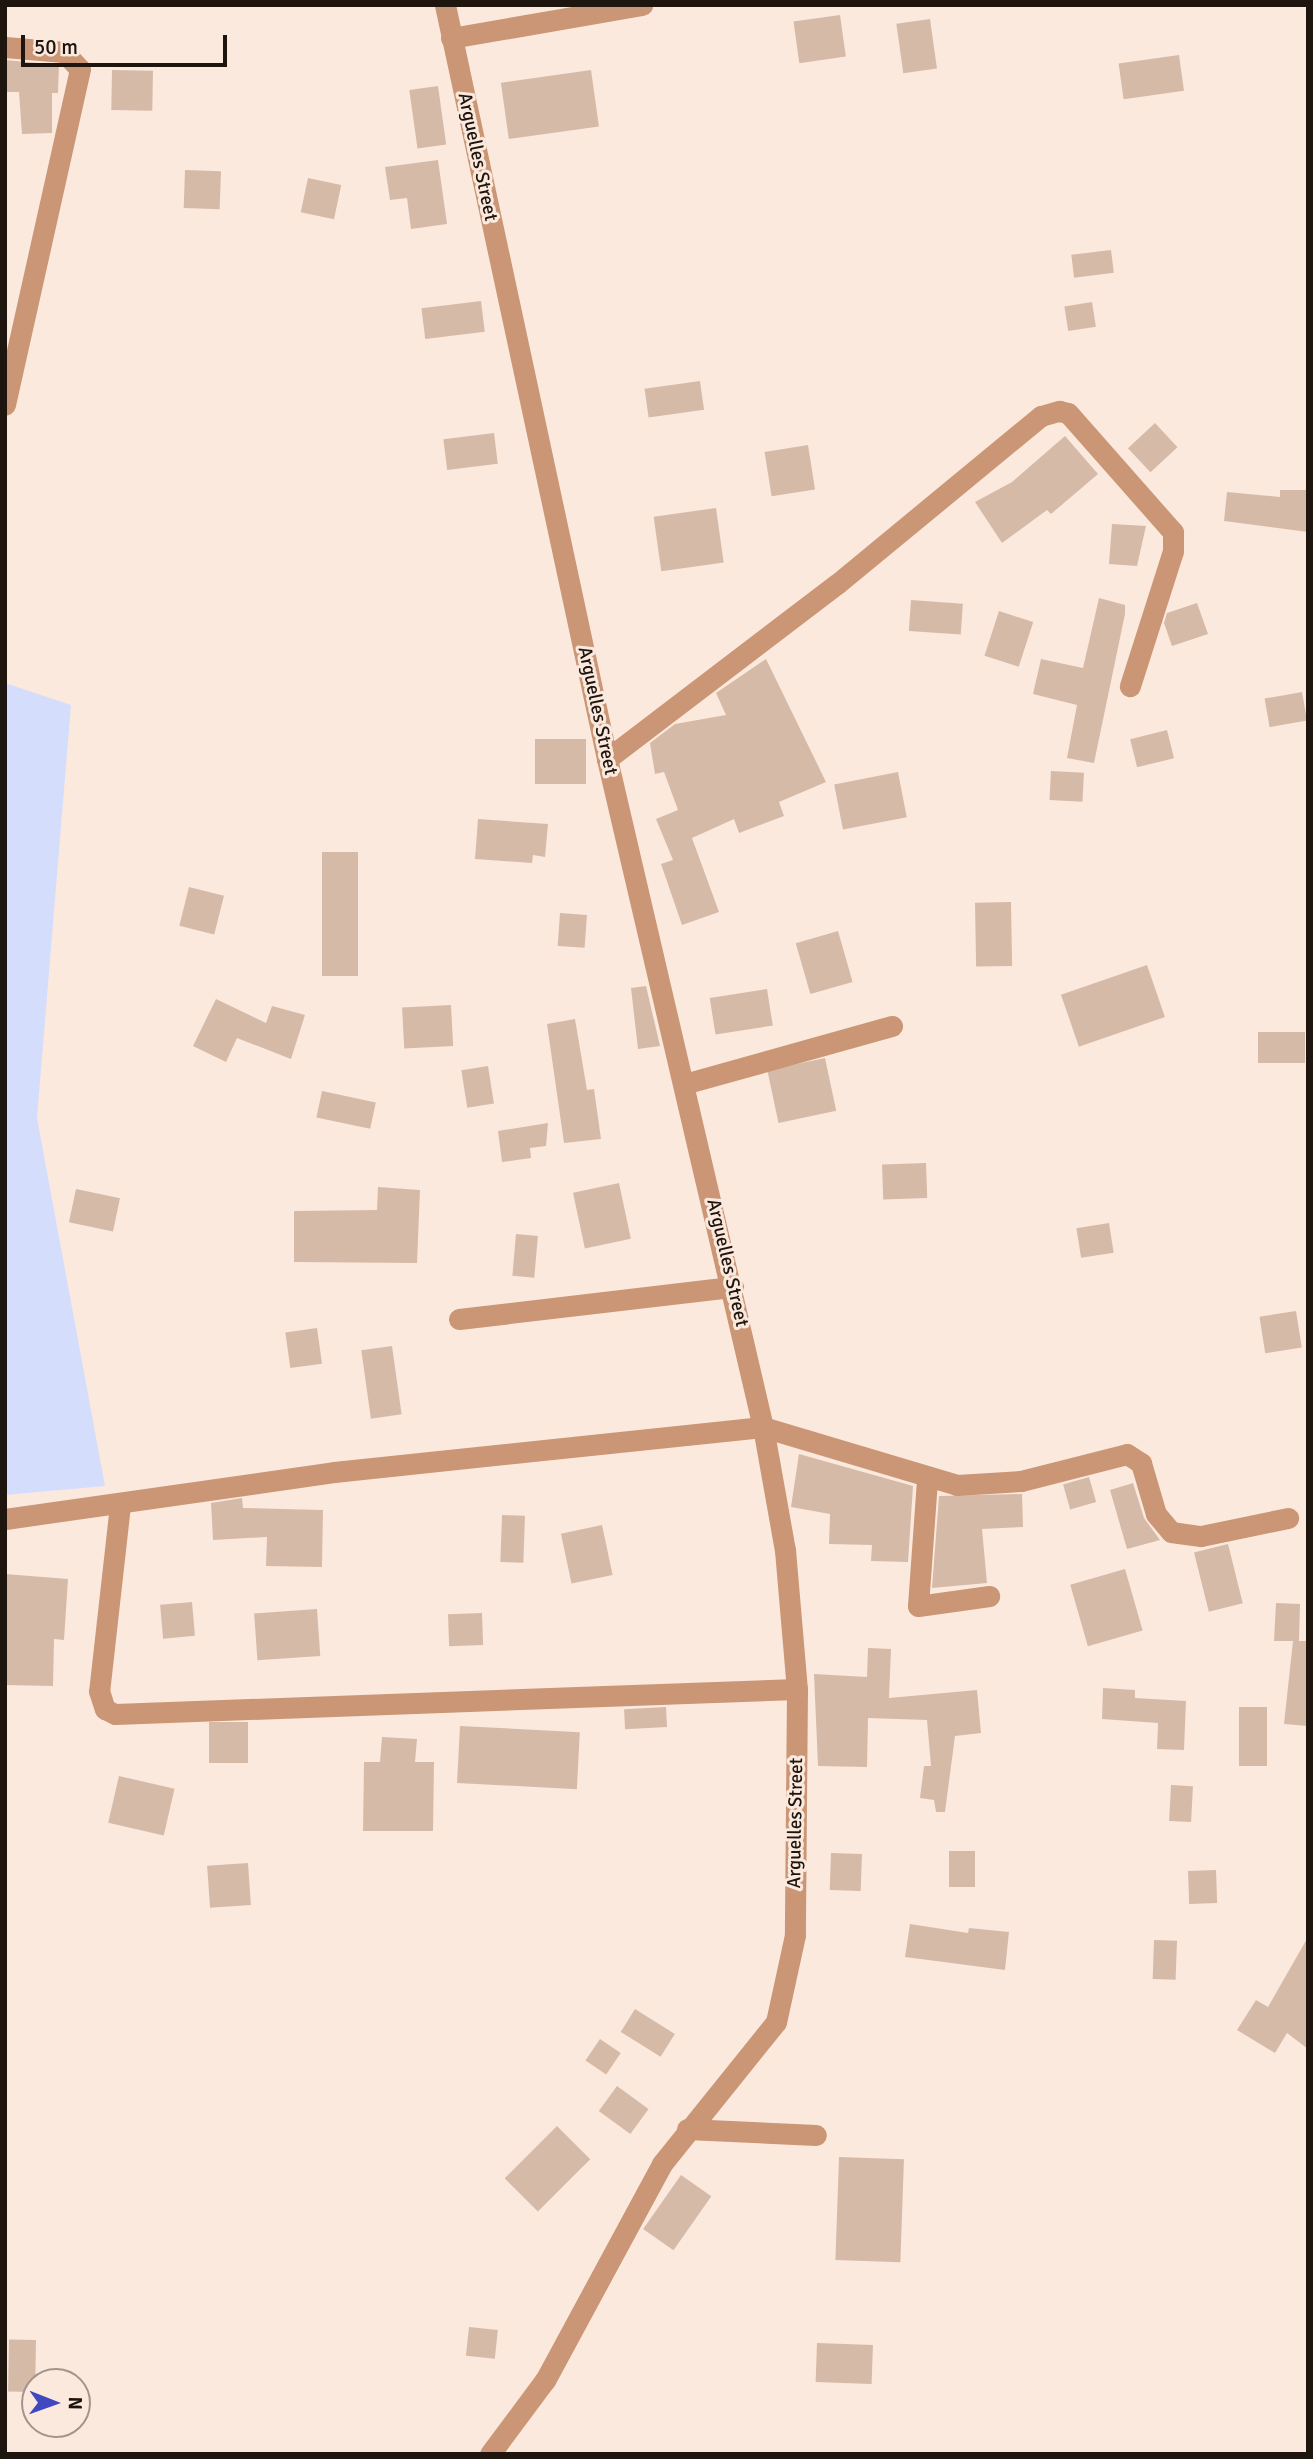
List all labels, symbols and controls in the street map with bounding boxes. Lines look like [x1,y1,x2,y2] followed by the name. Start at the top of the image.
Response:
[24,21,231,65] scale bar
[34,34,78,60] text: 50 m
[452,91,502,223] street label: Arguelles Street
[572,645,622,777] street label: Arguelles Street
[701,1197,753,1329] street label: Arguelles Street
[783,1758,809,1888] street label: Arguelles Street
[21,2368,91,2438] north arrow
[63,2397,87,2410] text: N

